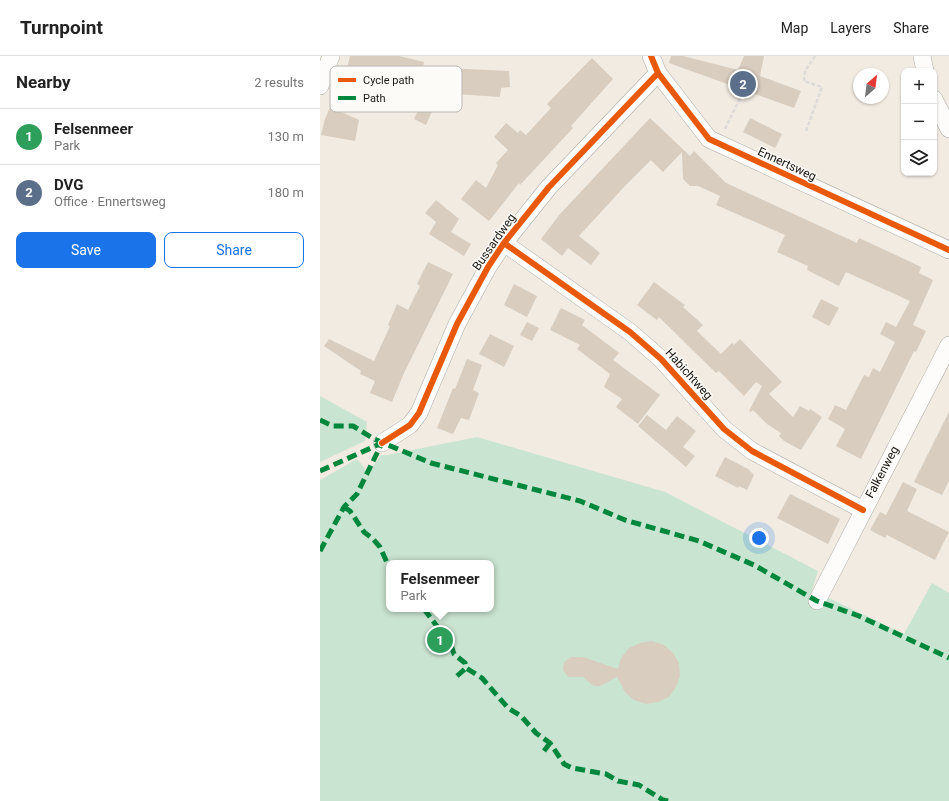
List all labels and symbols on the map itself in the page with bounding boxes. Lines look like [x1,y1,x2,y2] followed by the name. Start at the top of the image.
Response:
[330,66,462,112] legend
[853,68,889,104] north arrow
[730,69,756,99] pin: 2
[363,74,414,87] text: Cycle path
[363,92,386,105] text: Path
[755,144,819,184] street label: Ennertsweg
[469,211,519,273] street label: Bussardweg
[662,346,716,402] street label: Habichtweg
[862,444,902,500] street label: Falkenweg
[749,528,769,548] your location
[427,625,453,655] pin: 1

